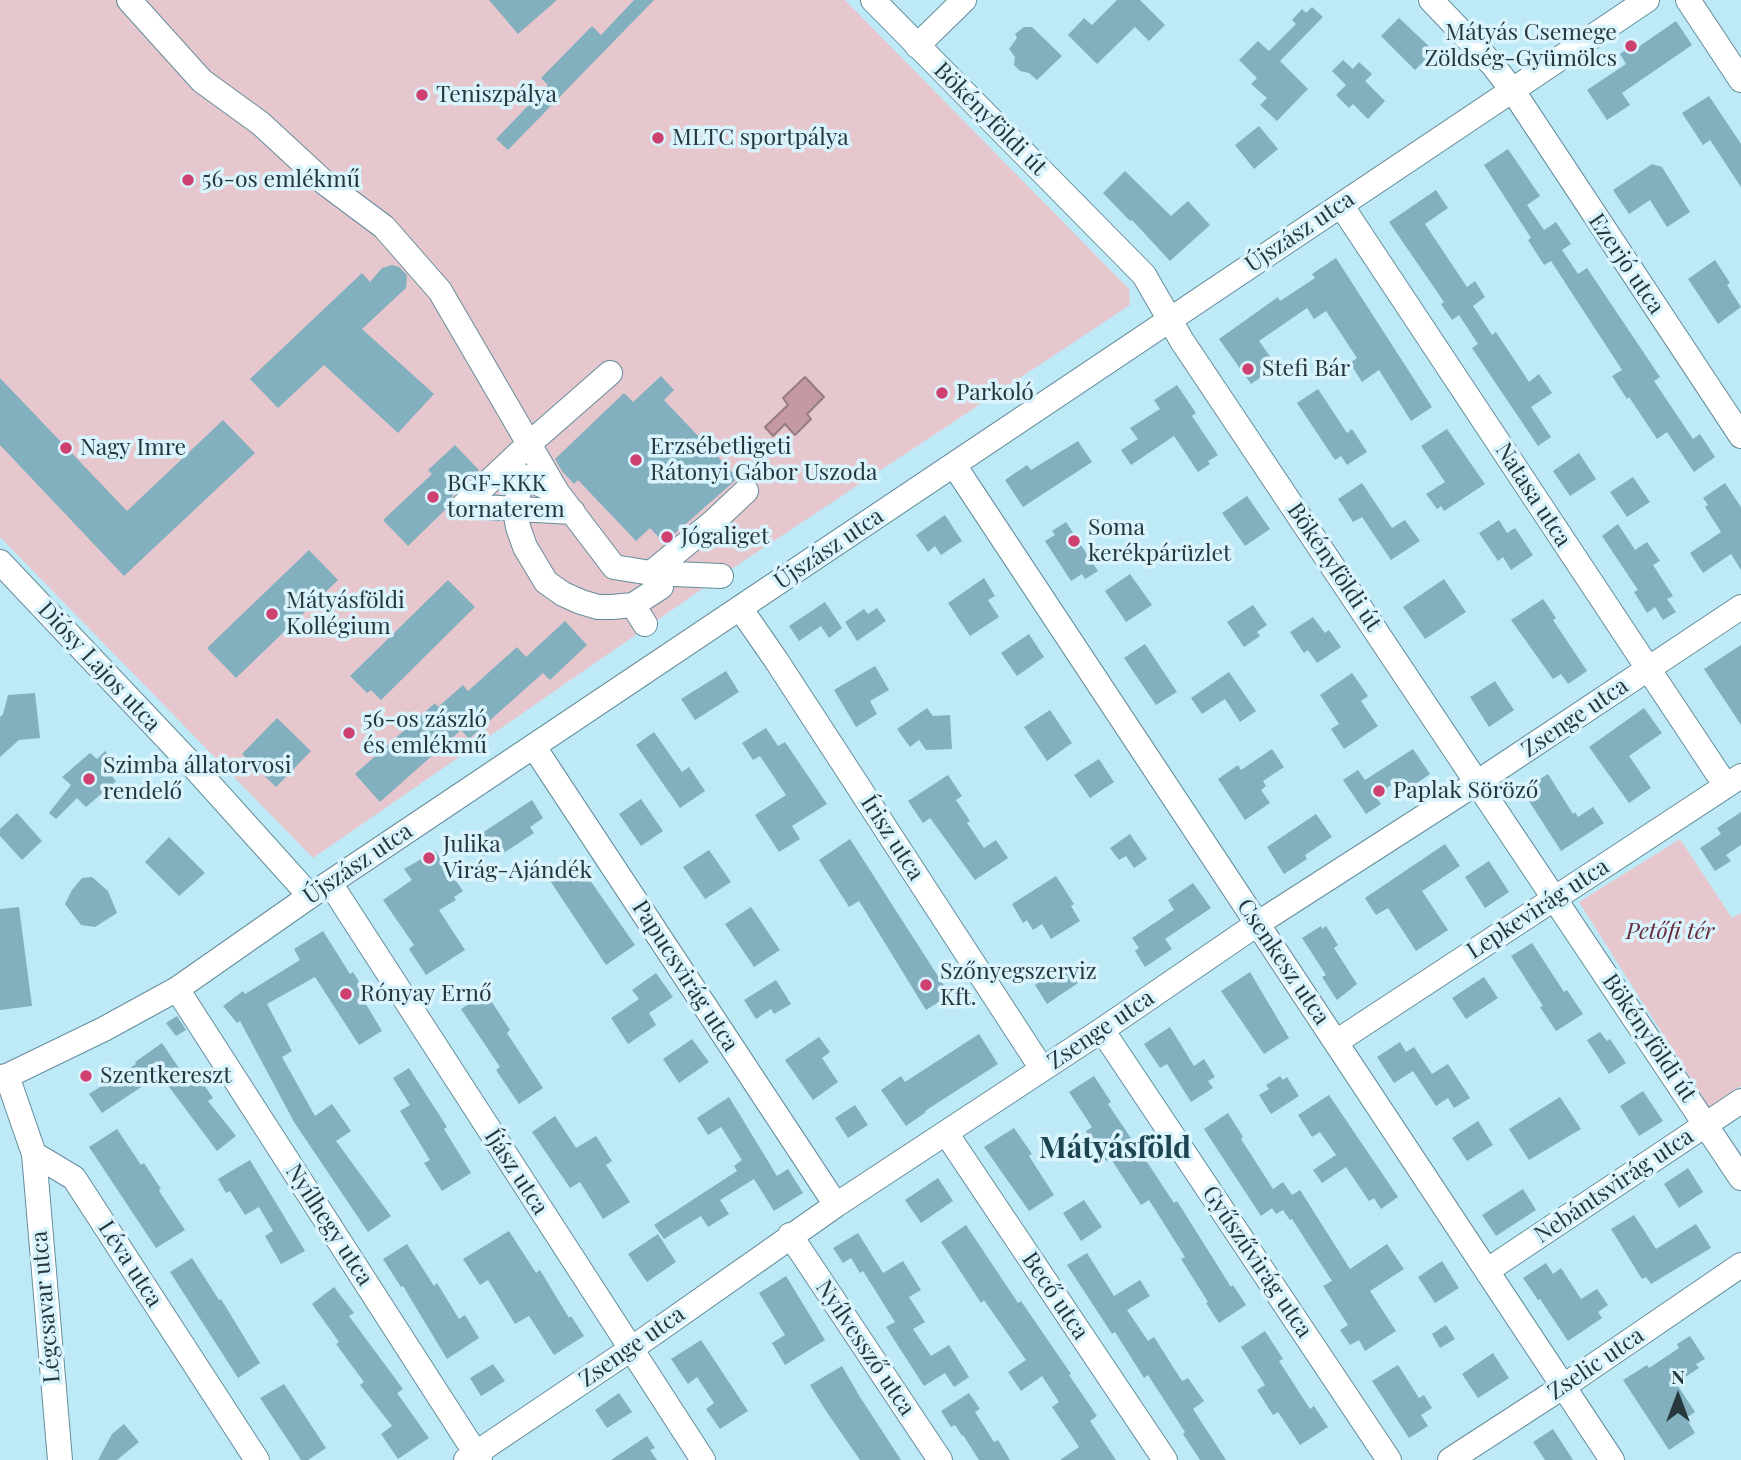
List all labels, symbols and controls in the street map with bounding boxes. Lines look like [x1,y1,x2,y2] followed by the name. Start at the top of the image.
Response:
[1424,19,1617,73] place label: Mátyás Csemege Zöldség-Gyümölcs
[1623,38,1639,54] marker: Mátyás Csemege Zöldség-Gyümölcs
[928,57,1052,181] street label: Bökényföldi út
[436,81,557,109] place label: Teniszpálya
[414,87,430,103] marker: Teniszpálya
[672,124,849,152] place label: MLTC sportpálya
[650,130,666,146] marker: MLTC sportpálya
[202,166,360,194] place label: 56-os emlékmű
[180,172,196,188] marker: 56-os emlékmű
[1240,185,1360,279] street label: Újszász utca
[1582,208,1670,320] street label: Ezerjó utca
[1262,355,1350,383] place label: Stefi Bár
[1240,361,1256,377] marker: Stefi Bár
[956,379,1034,407] place label: Parkoló
[934,385,950,401] marker: Parkoló
[650,433,877,487] place label: Erzsébetligeti Rátonyi Gábor Uszoda
[80,434,186,462] place label: Nagy Imre
[1489,438,1577,552] street label: Natasa utca
[58,440,74,456] marker: Nagy Imre
[628,452,644,468] marker: Erzsébetligeti Rátonyi Gábor Uszoda
[447,470,565,524] place label: BGF-KKK tornaterem
[425,489,441,505] marker: BGF-KKK tornaterem
[1281,498,1387,636] street label: Bökényföldi út
[769,502,889,596] street label: Újszász utca
[1088,514,1231,568] place label: Soma kerékpárüzlet
[681,523,769,551] place label: Jógaliget
[659,529,675,545] marker: Jógaliget
[1066,533,1082,549] marker: Soma kerékpárüzlet
[286,587,405,641] place label: Mátyásföldi Kollégium
[32,596,166,738] street label: Diósy Lajos utca
[264,606,280,622] marker: Mátyásföldi Kollégium
[1517,672,1633,764] street label: Zsenge utca
[363,706,487,760] place label: 56-os zászló és emlékmű
[341,725,357,741] marker: 56-os zászló és emlékmű
[103,752,291,806] place label: Szimba állatorvosi rendelő
[81,771,97,787] marker: Szimba állatorvosi rendelő
[1393,777,1538,805] place label: Paplak Söröző
[1371,783,1387,799] marker: Paplak Söröző
[854,790,930,886] street label: Írisz utca
[298,817,418,911] street label: Újszász utca
[443,831,592,885] place label: Julika Virág-Ajándék
[421,850,437,866] marker: Julika Virág-Ajándék
[1462,853,1614,965] street label: Lepkevirág utca
[1231,894,1335,1030] street label: Csenkesz utca
[626,895,744,1057] street label: Papucsvirág utca
[1626,918,1714,946] park label: Petőfi tér
[940,958,1097,1012] place label: Szőnyegszerviz Kft.
[1596,969,1702,1107] street label: Bökényföldi út
[918,977,934,993] marker: Szőnyegszerviz Kft.
[360,980,492,1008] place label: Rónyay Ernő
[1043,984,1159,1076] street label: Zsenge utca
[338,986,354,1002] marker: Rónyay Ernő
[100,1062,231,1090] place label: Szentkereszt
[78,1068,94,1084] marker: Szentkereszt
[1529,1123,1699,1249] street label: Nebántsvirág utca
[478,1124,554,1220] street label: Íjász utca
[1039,1131,1191,1167] district label: Mátyásföld
[279,1159,379,1291] street label: Nyílhegy utca
[1196,1181,1318,1343] street label: Gyűszűvirág utca
[92,1216,168,1312] street label: Léva utca
[26,1230,66,1384] street label: Légcsavar utca
[1016,1247,1094,1345] street label: Becő utca
[810,1275,920,1421] street label: Nyílvessző utca
[574,1301,690,1393] street label: Zsenge utca
[1543,1322,1649,1406] street label: Zselic utca
[1643,1362,1713,1432] north arrow
[1671,1363,1685,1389] text: N

